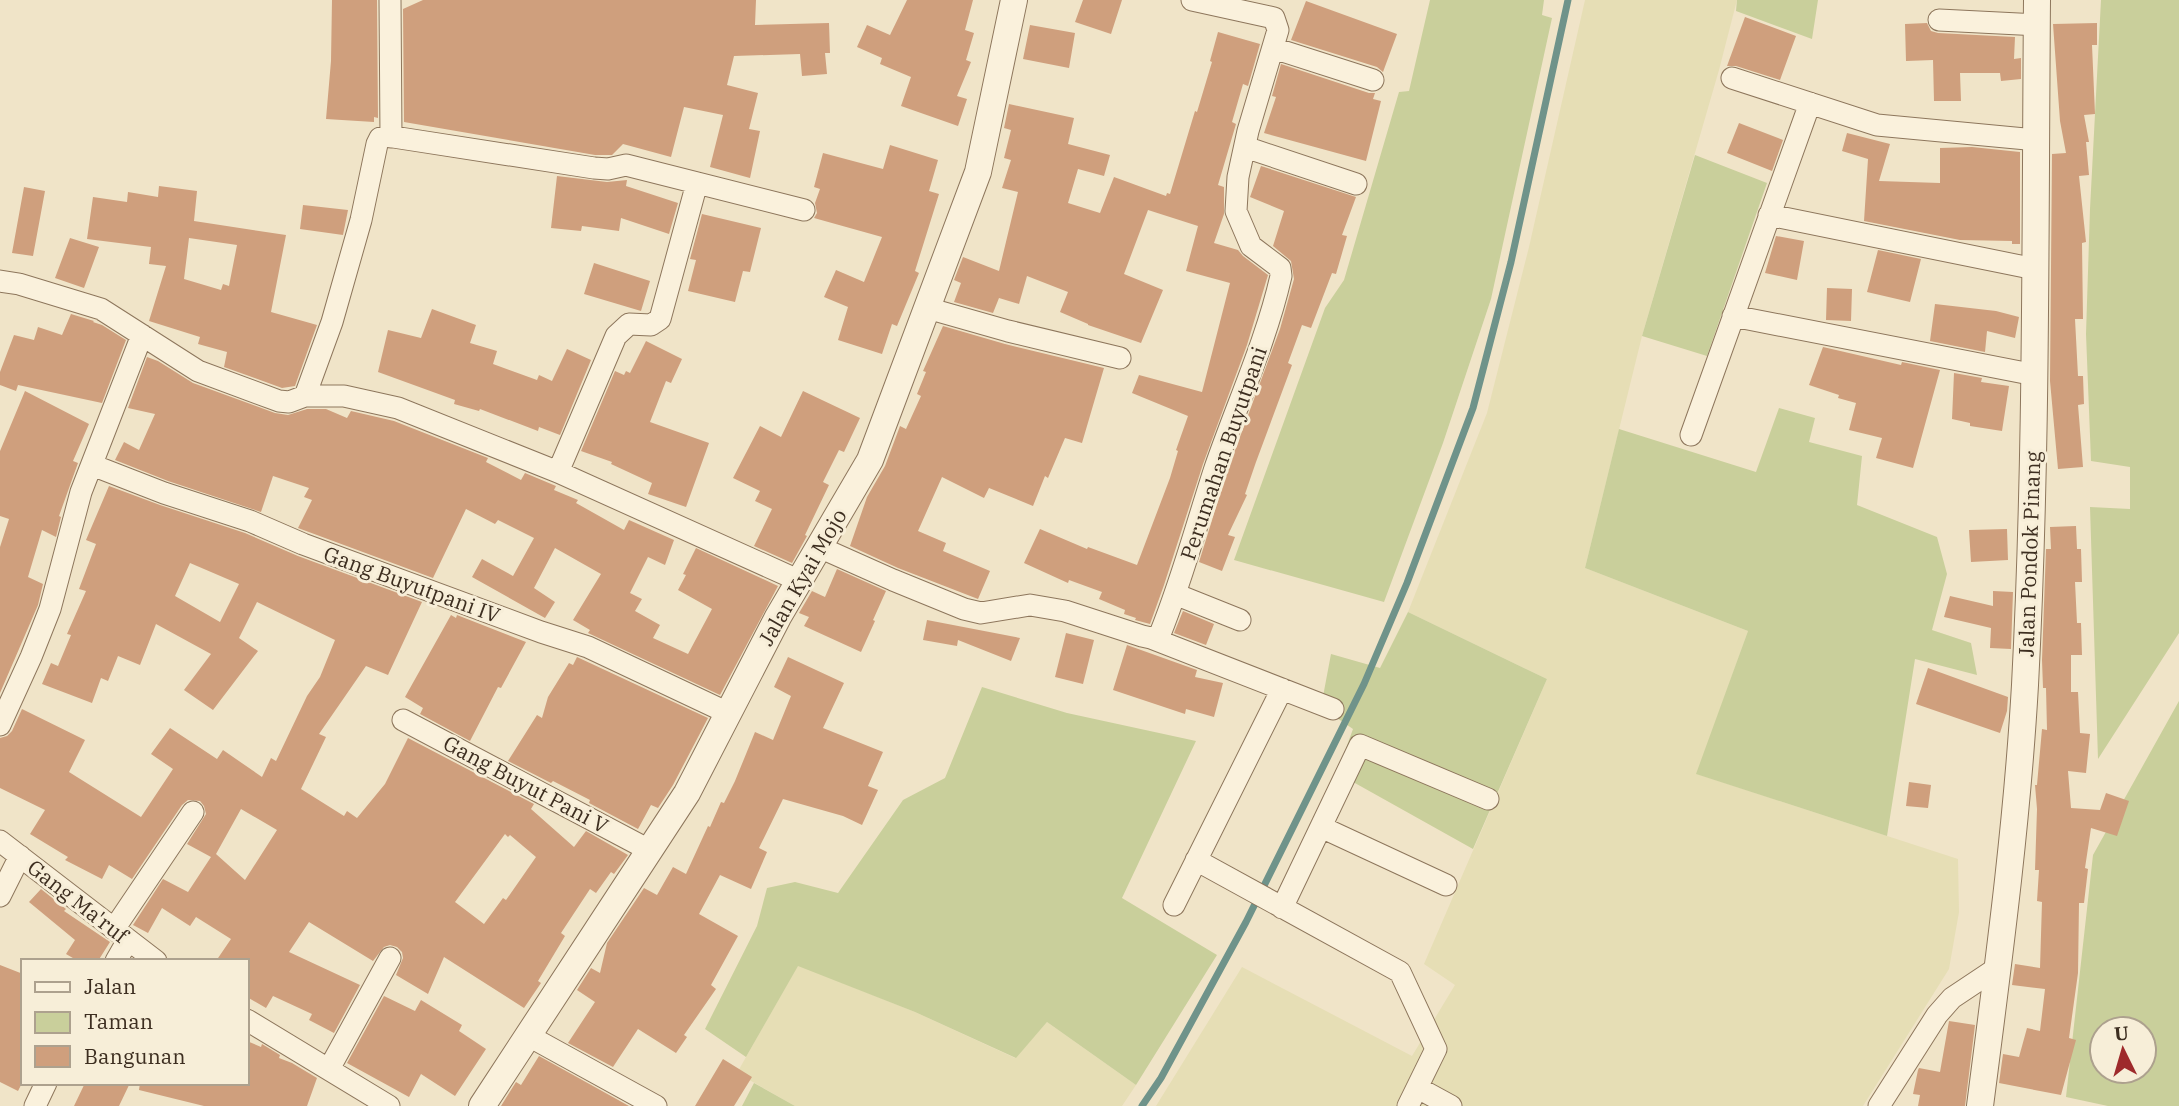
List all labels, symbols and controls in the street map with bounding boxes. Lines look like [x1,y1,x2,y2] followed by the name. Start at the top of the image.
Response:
[1173,342,1273,564] street label: Perumahan Buyutpani
[2011,450,2047,658] street label: Jalan Pondok Pinang
[751,503,853,651] street label: Jalan Kyai Mojo
[320,539,504,629] street label: Gang Buyutpani IV
[439,729,613,839] street label: Gang Buyut Pani V
[22,853,135,950] street label: Gang Ma'ruf
[21,959,248,1085] legend
[84,972,136,1000] text: Jalan
[84,1007,153,1035] text: Taman
[2088,1015,2158,1085] north arrow
[2113,1020,2130,1046] text: U
[84,1042,186,1070] text: Bangunan

